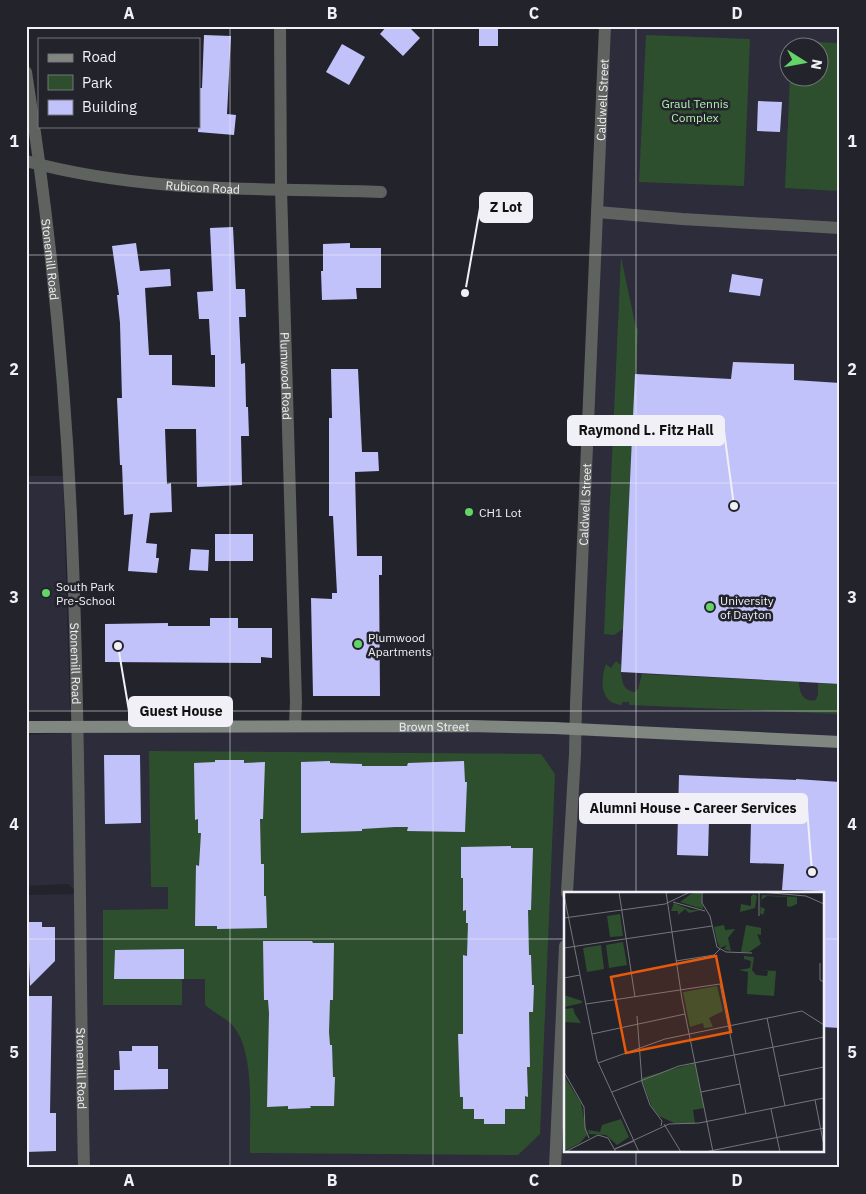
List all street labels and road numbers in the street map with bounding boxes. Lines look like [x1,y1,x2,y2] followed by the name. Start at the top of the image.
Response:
[593,58,611,141] street label: Caldwell Street
[165,177,240,196] street label: Rubicon Road
[39,218,63,301] street label: Stonemill Road
[278,332,295,420] street label: Plumwood Road
[575,463,594,546] street label: Caldwell Street
[68,622,85,704] street label: Stonemill Road
[399,718,469,734] street label: Brown Street
[74,1027,90,1109] street label: Stonemill Road

